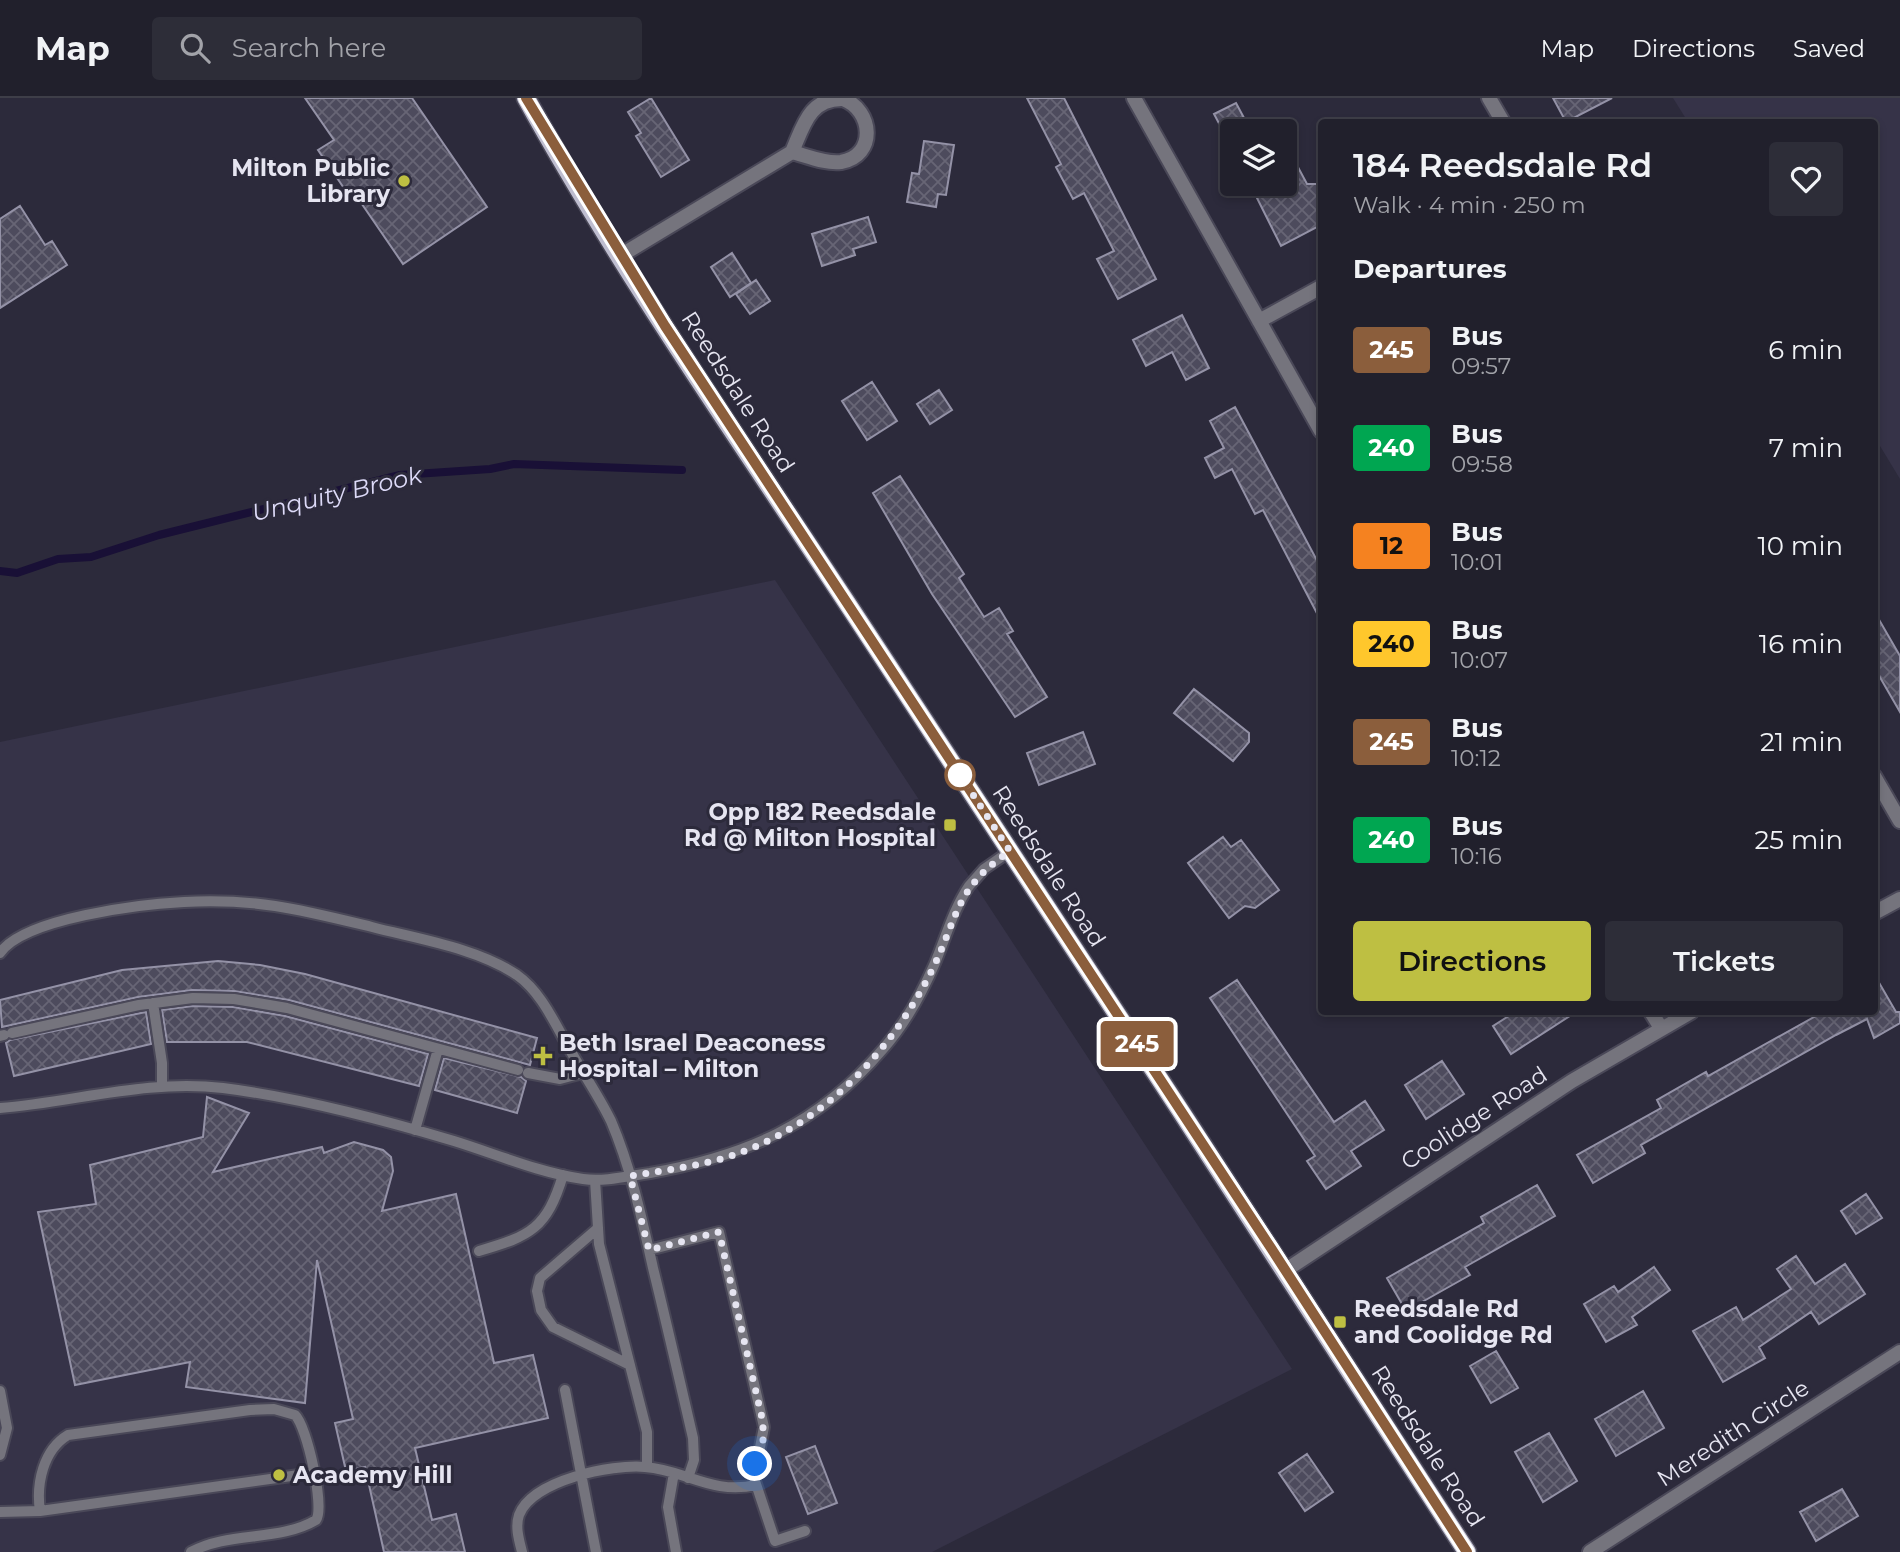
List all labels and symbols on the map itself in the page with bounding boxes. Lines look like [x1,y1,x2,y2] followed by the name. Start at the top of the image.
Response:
[231,154,390,208] place label: Milton Public Library
[396,173,412,189] marker: Milton Public Library
[675,306,801,478] street label: Reedsdale Road
[249,459,426,527] water label: Unquity Brook
[945,760,975,790] unlabelled marker
[986,780,1112,952] street label: Reedsdale Road
[684,798,936,852] place label: Opp 182 Reedsdale Rd @ Milton Hospital
[942,817,958,833] marker: Opp 182 Reedsdale Rd @ Milton Hospital
[1097,1021,1177,1067] line badge: 245
[559,1029,825,1083] place label: Beth Israel Deaconess Hospital – Milton
[533,1046,553,1066] marker: Beth Israel Deaconess Hospital – Milton
[1396,1060,1552,1176] street label: Coolidge Road
[1354,1295,1553,1349] place label: Reedsdale Rd and Coolidge Rd
[1332,1314,1348,1330] marker: Reedsdale Rd and Coolidge Rd
[1365,1360,1491,1532] street label: Reedsdale Road
[1652,1373,1814,1493] street label: Meredith Circle
[737,1446,772,1481] your location
[292,1461,452,1489] place label: Academy Hill
[271,1467,287,1483] marker: Academy Hill

